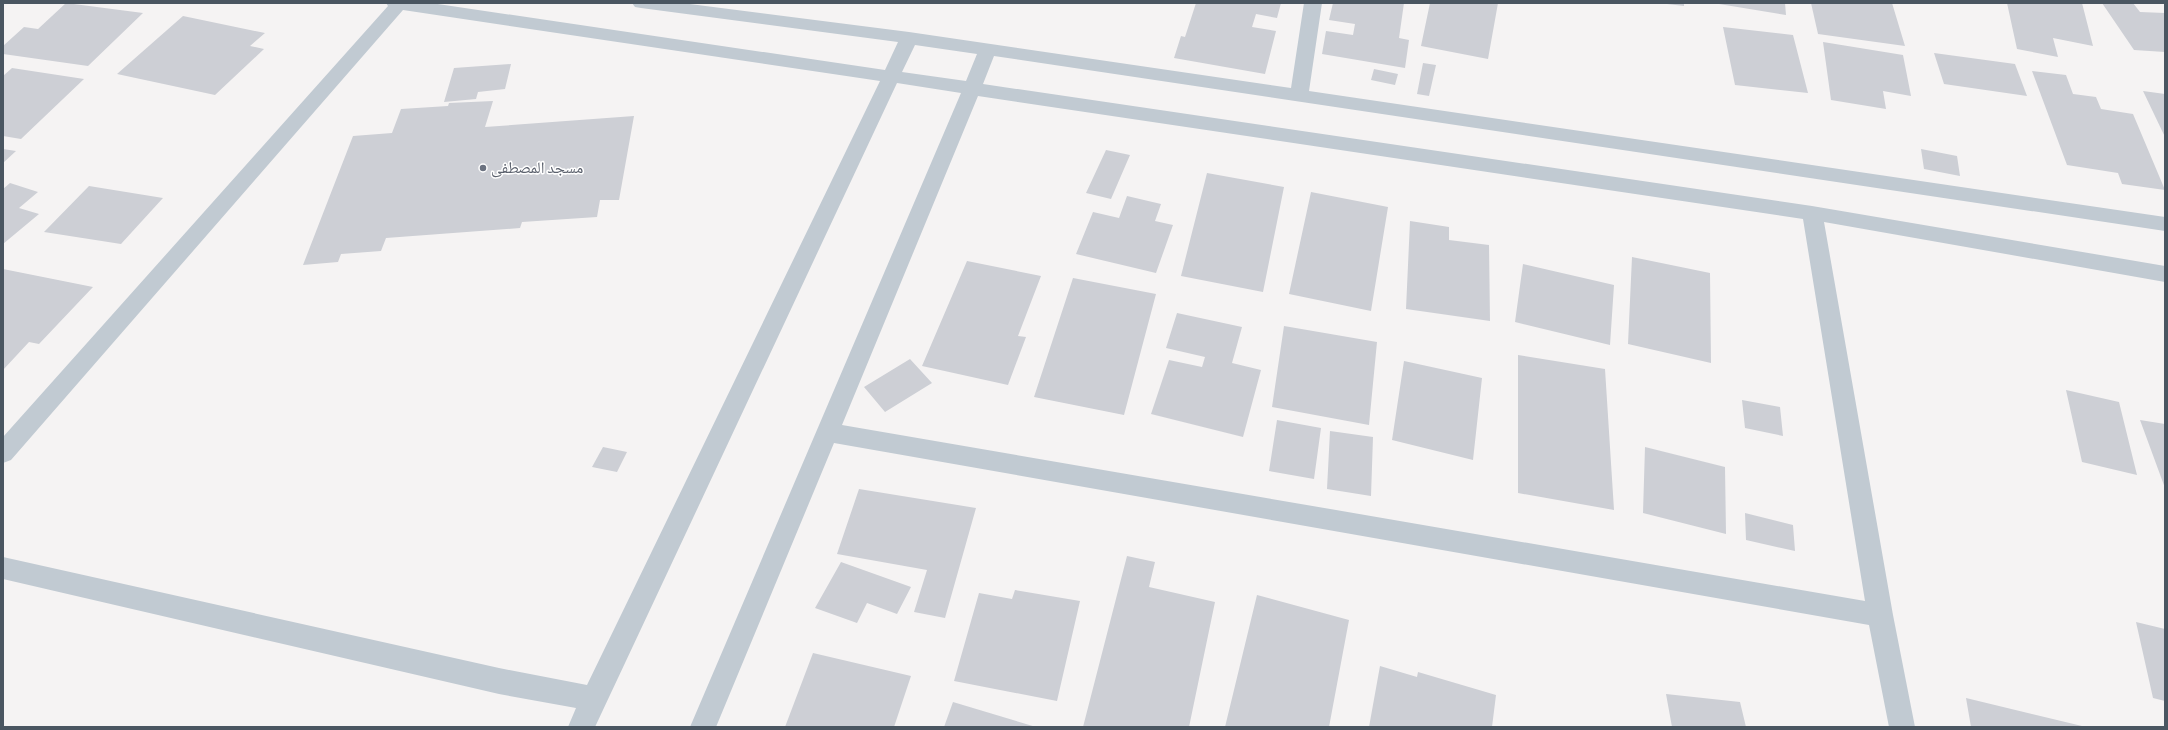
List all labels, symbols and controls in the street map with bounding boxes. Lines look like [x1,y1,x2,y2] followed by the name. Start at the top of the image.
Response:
[491,160,583,178] place label: مسجد المصطفى
[478,163,488,173] marker: مسجد المصطفى

